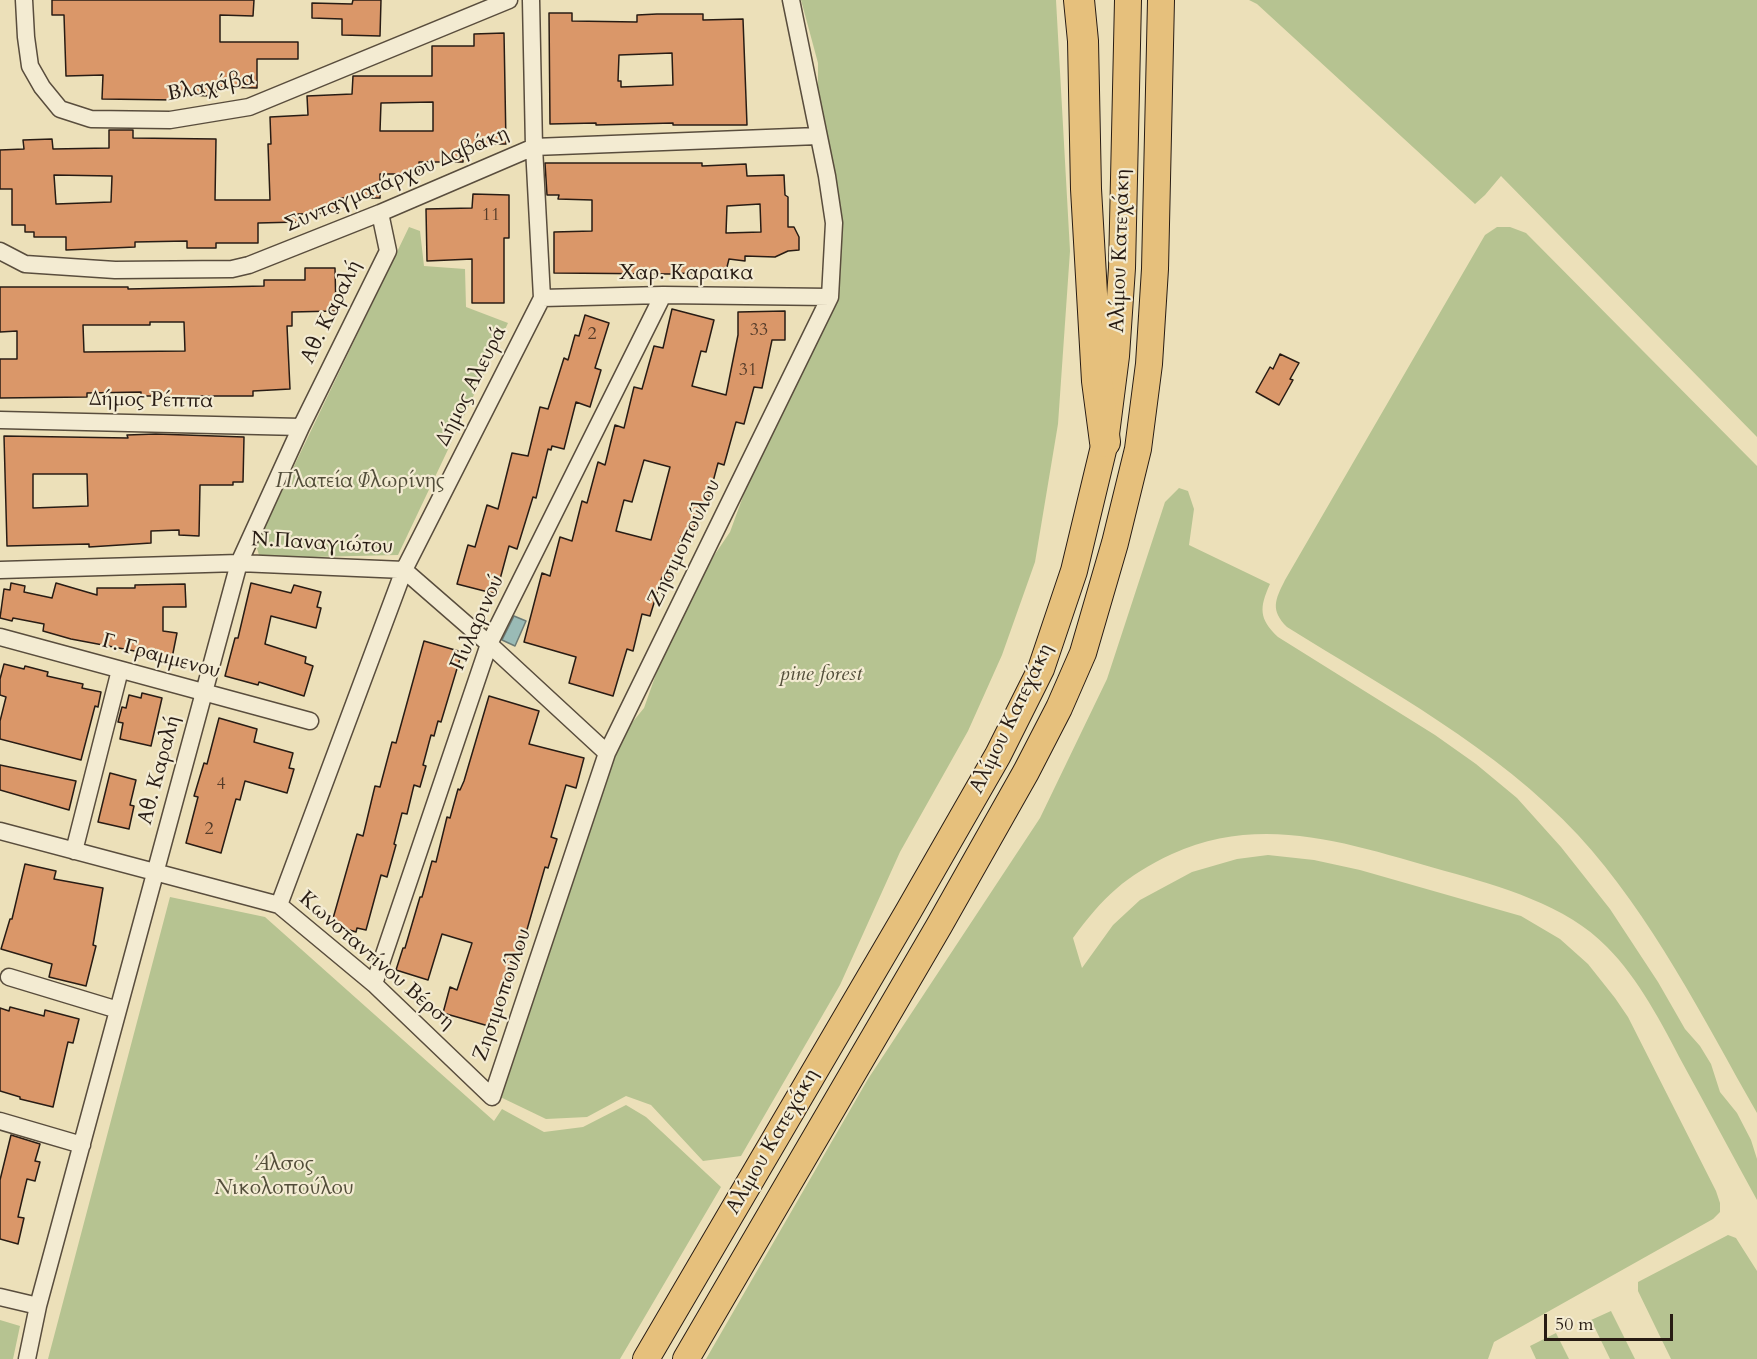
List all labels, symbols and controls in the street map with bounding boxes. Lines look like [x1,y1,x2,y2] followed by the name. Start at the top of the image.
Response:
[165,66,257,108] street label: Βλαχάβα
[281,121,513,239] street label: Συνταγματάρχου Δαβάκη
[1106,169,1136,333] street label: Αλίμου Κατεχάκη
[482,205,500,227] house number: 11
[296,256,368,368] street label: Αθ. Καραλή
[619,261,753,287] street label: Χαρ. Καραικα
[750,320,768,342] house number: 33
[431,322,513,450] street label: Δήμος Αλευρά
[587,324,597,346] house number: 2
[739,360,757,382] house number: 31
[89,387,213,415] street label: Δήμος Ρέππα
[275,469,445,495] park label: Πλατεία Φλωρίνης
[643,475,727,611] street label: Ζησιμοπούλου
[250,528,394,560] street label: Ν.Παναγιώτου
[446,571,510,675] street label: Πυλαρινού
[99,629,223,685] street label: Γ. Γραμμενου
[965,640,1059,798] street label: Αλίμου Κατεχάκη
[780,662,862,688] park label: pine forest
[133,712,187,828] street label: Αθ. Καραλή
[216,774,226,796] house number: 4
[204,819,214,841] house number: 2
[293,887,459,1035] street label: Κωνσταντίνου Βέρση
[469,925,537,1065] street label: Ζησιμοπούλου
[721,1065,825,1219] street label: Αλίμου Κατεχάκη
[214,1152,354,1202] park label: Άλσος Νικολοπούλου
[1547,1302,1676,1340] scale bar
[1555,1312,1594,1337] text: 50 m

